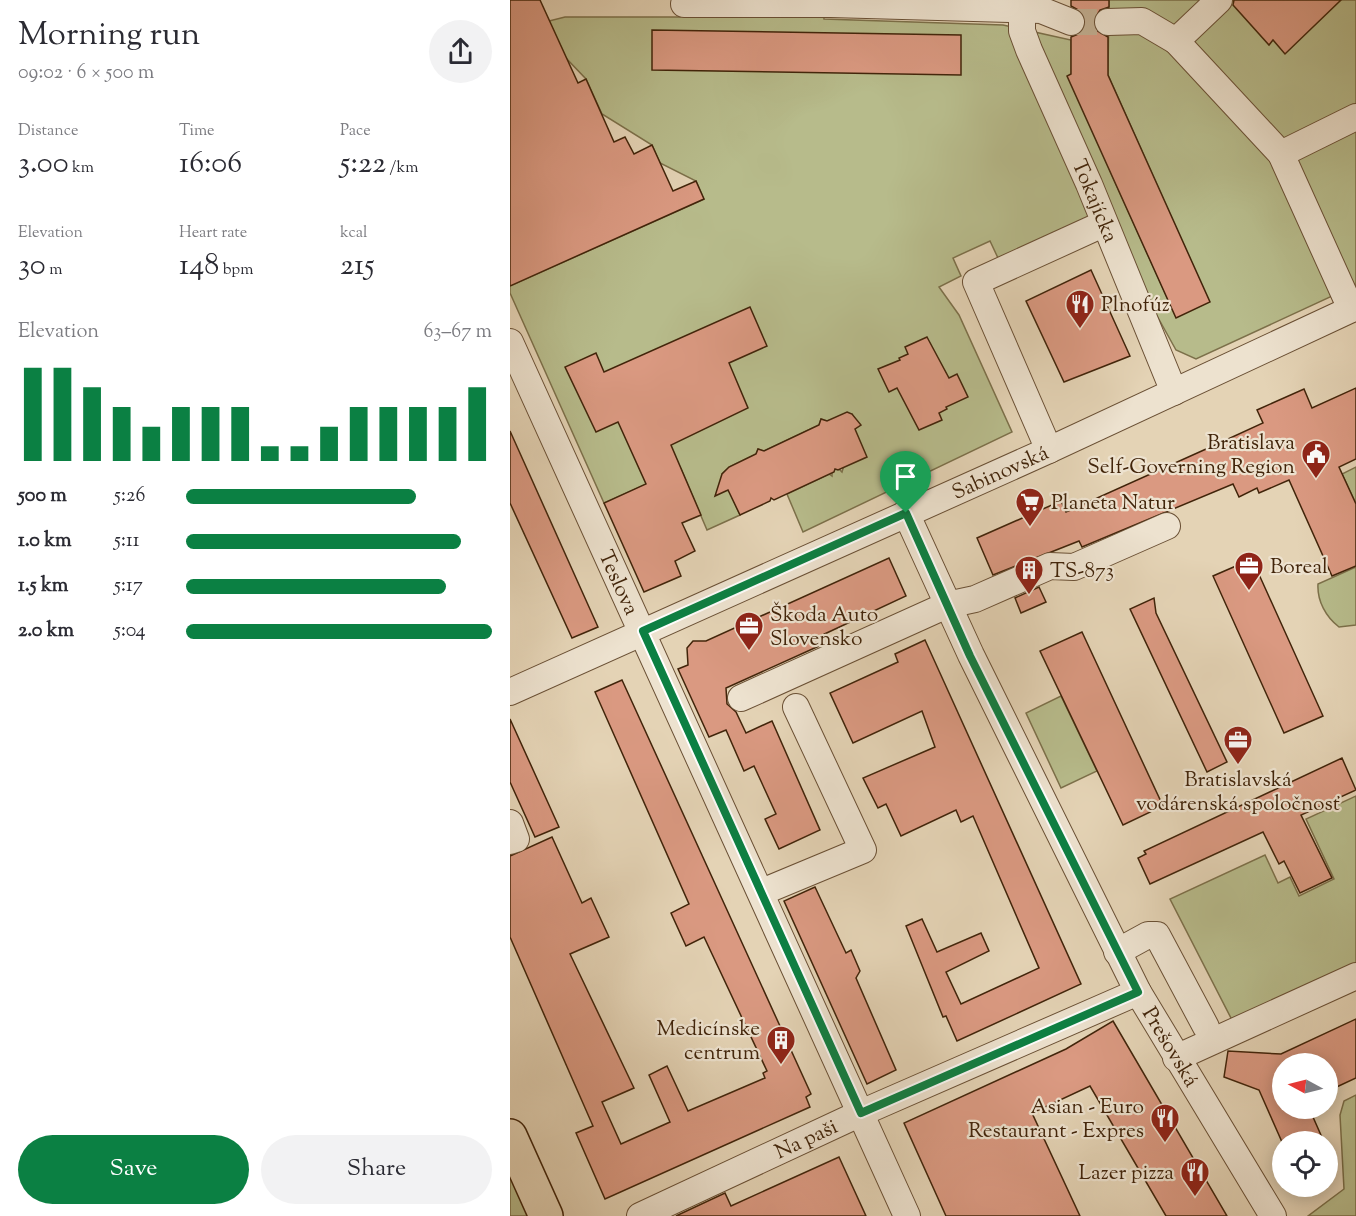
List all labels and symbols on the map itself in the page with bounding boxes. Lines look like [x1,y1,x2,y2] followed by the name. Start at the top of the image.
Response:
[1063,155,1124,248] street label: Tokajícka
[1064,288,1096,330] restaurant icon: Plnofúz
[1101,291,1170,321] place label: Plnofúz
[1087,429,1295,483] place label: Bratislava Self-Governing Region
[1300,438,1332,480] public building icon: Bratislava Self-Governing Region
[948,439,1054,509] street label: Sabinovská
[880,451,931,513] pin
[1014,486,1046,528] supermarket icon: Planeta Natur
[1051,489,1175,519] place label: Planeta Natur
[590,546,645,621] street label: Teslova
[1233,550,1265,592] office icon: Boreal
[1270,553,1328,583] place label: Boreal
[1013,554,1045,596] building icon: TS-873
[1050,557,1114,587] place label: TS-873
[770,601,878,655] place label: Škoda Auto Slovensko
[733,610,765,652] office icon: Škoda Auto Slovensko
[1222,724,1254,766] office icon: Bratislavská vodárenská spoločnosť
[1136,766,1340,820] place label: Bratislavská vodárenská spoločnosť
[1133,1002,1205,1094] street label: Prešovská
[657,1015,760,1069] place label: Medicínske centrum
[765,1024,797,1066] building icon: Medicínske centrum
[1272,1053,1338,1119] north arrow
[968,1093,1144,1147] place label: Asian - Euro Restaurant - Expres
[1149,1102,1181,1144] restaurant icon: Asian - Euro Restaurant - Expres
[770,1113,843,1168] street label: Na paši
[1179,1156,1211,1198] restaurant icon: Lazer pizza
[1078,1159,1174,1189] place label: Lazer pizza

